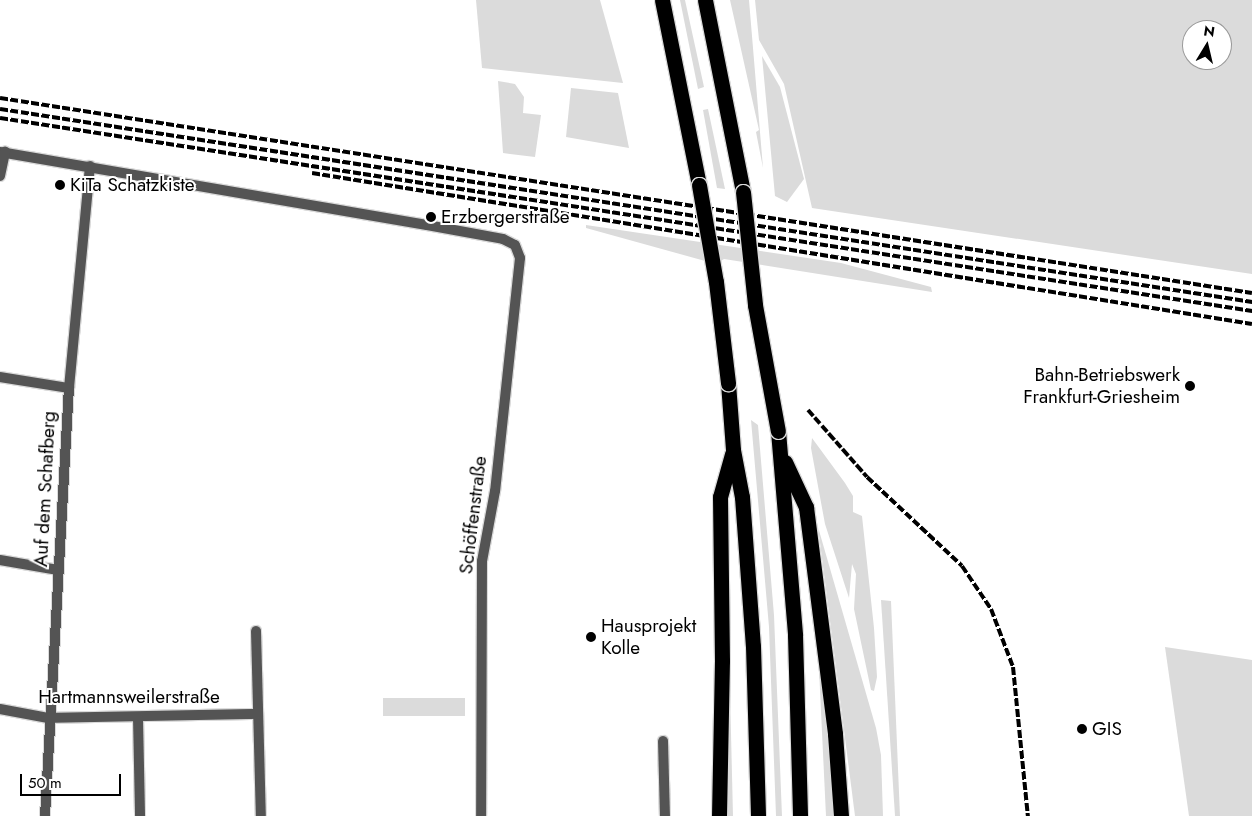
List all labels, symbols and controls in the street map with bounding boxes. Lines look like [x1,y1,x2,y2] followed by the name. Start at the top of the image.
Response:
[1182,20,1232,70] north arrow
[1202,20,1216,42] text: N
[70,174,195,196] place label: KiTa Schatzkiste
[54,179,66,191] marker: KiTa Schatzkiste
[441,206,570,228] place label: Erzbergerstraße
[425,211,437,223] marker: Erzbergerstraße
[1023,364,1180,408] place label: Bahn-Betriebswerk Frankfurt-Griesheim
[1184,380,1196,392] marker: Bahn-Betriebswerk Frankfurt-Griesheim
[30,410,60,568] street label: Auf dem Schafberg
[454,455,492,575] street label: Schöffenstraße
[601,615,696,659] place label: Hausprojekt Kolle
[585,631,597,643] marker: Hausprojekt Kolle
[38,686,220,708] street label: Hartmannsweilerstraße
[1092,718,1122,740] place label: GIS
[1076,723,1088,735] marker: GIS
[22,764,124,796] scale bar
[28,772,62,794] text: 50 m

